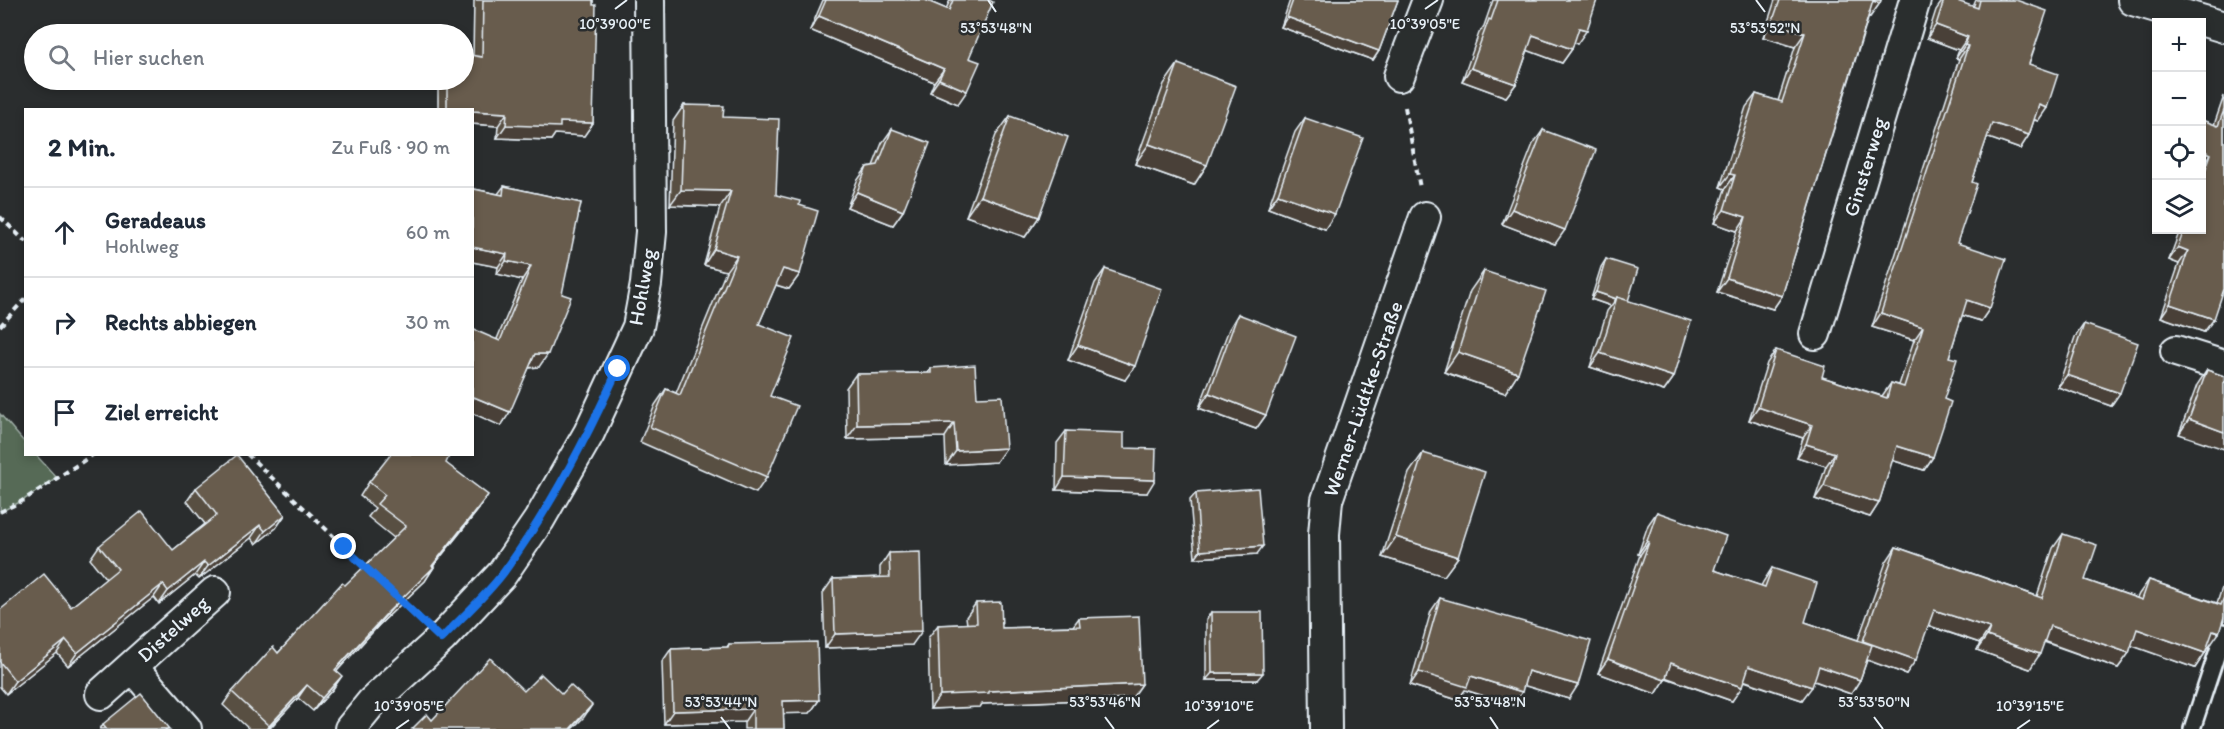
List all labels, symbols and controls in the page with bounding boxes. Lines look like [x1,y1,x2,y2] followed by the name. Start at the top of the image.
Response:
[579,15,651,33] text: 10°39'00"E
[1390,15,1460,33] text: 10°39'05"E
[2152,18,2206,234] map controls
[2152,18,2206,72] button: +
[960,19,1032,37] text: 53°53'48"N
[1730,19,1800,37] text: 53°53'52"N
[24,24,474,90] search box
[45,41,78,74] icon: search
[93,44,204,71] text: Hier suchen
[2152,72,2206,126] button: −
[1838,114,1892,220] street label: Ginsterweg
[2152,126,2206,180] button: locate
[48,131,116,163] text: 2 Min.
[332,135,450,159] text: Zu Fuß · 90 m
[2152,180,2206,234] button: layers
[105,207,206,234] text: Geradeaus
[48,216,81,249] icon: ahead
[406,220,450,244] text: 60 m
[105,234,179,258] text: Hohlweg
[622,246,661,327] street label: Hohlweg
[1317,298,1408,500] street label: Werner-Lüdtke-Straße
[48,306,81,339] icon: right
[105,309,257,336] text: Rechts abbiegen
[405,310,450,334] text: 30 m
[604,355,630,381] route start
[48,396,81,429] icon: arrive
[105,399,218,426] text: Ziel erreicht
[330,533,356,559] route end
[132,590,214,667] street label: Distelweg
[685,693,757,711] text: 53°53'44"N
[1069,693,1141,711] text: 53°53'46"N
[1454,693,1526,711] text: 53°53'48"N
[1838,693,1910,711] text: 53°53'50"N
[374,697,444,715] text: 10°39'05"E
[1184,697,1254,715] text: 10°39'10"E
[1996,697,2064,715] text: 10°39'15"E

